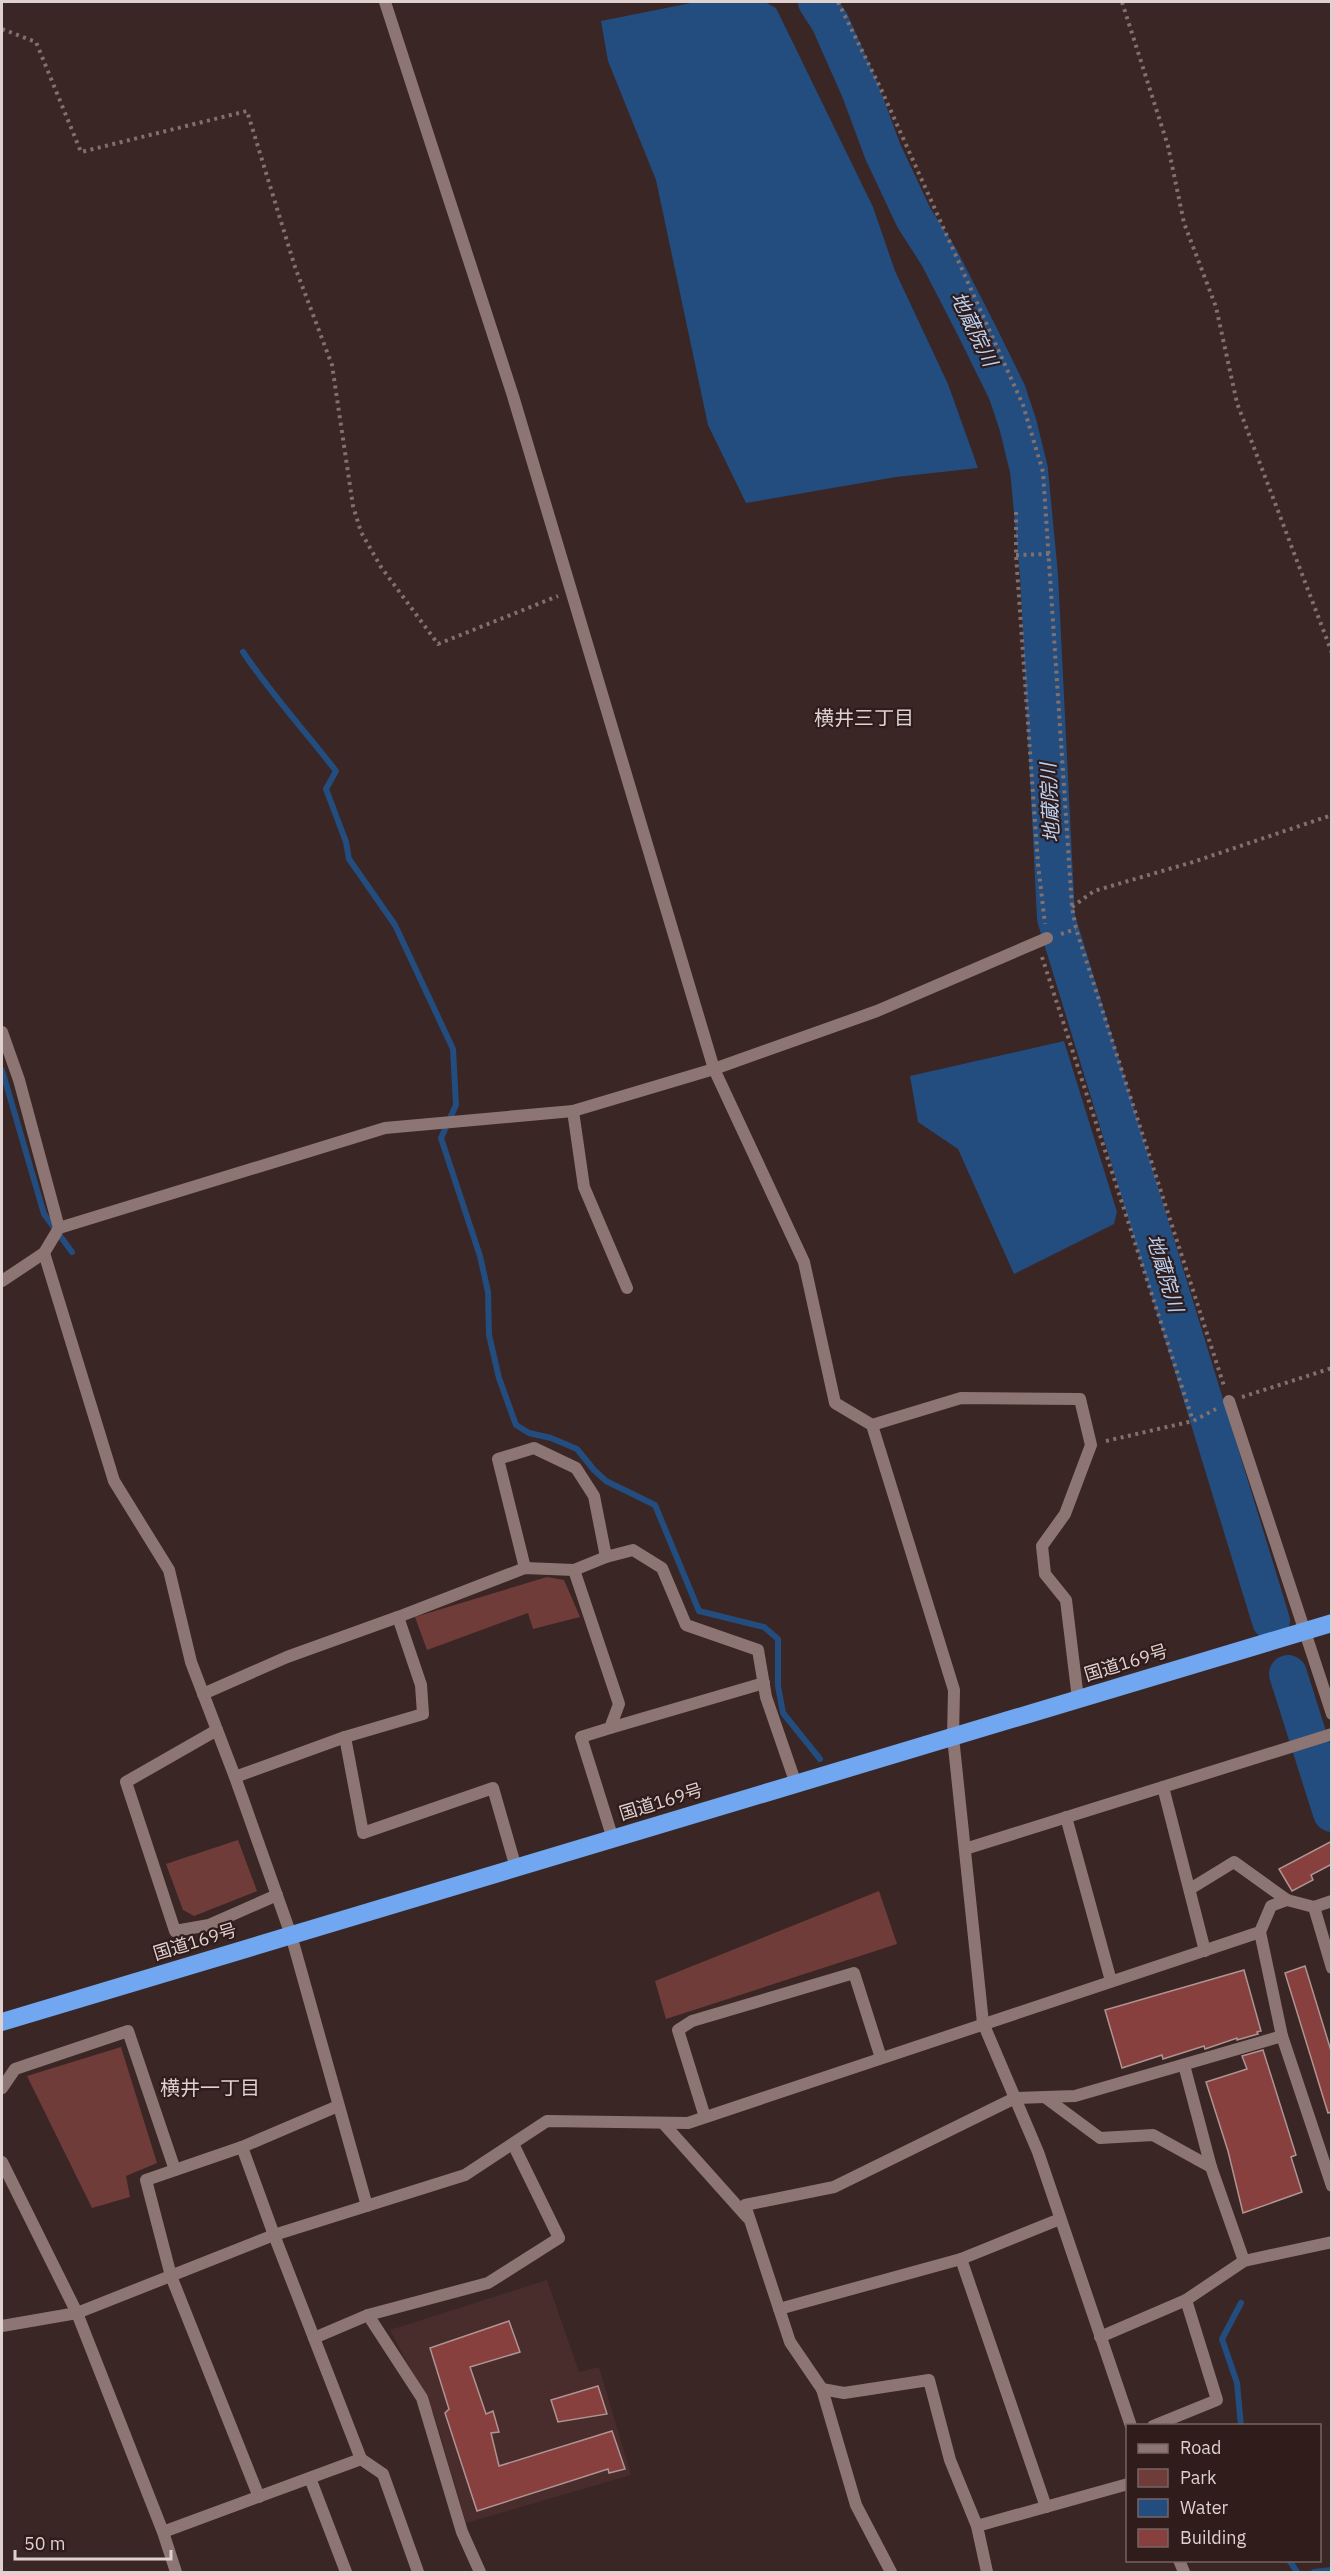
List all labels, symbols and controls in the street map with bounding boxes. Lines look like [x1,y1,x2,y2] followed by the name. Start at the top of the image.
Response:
[945,287,1005,372] water label: 地蔵院川
[814,704,914,731] district label: 横井三丁目
[1034,760,1065,844] water label: 地蔵院川
[1141,1231,1191,1317] water label: 地蔵院川
[1081,1639,1171,1686] street label: 国道169号
[616,1778,706,1825] street label: 国道169号
[150,1918,240,1965] street label: 国道169号
[160,2074,260,2101] district label: 横井一丁目
[1126,2424,1321,2562] legend
[1180,2436,1221,2459] text: Road
[1180,2466,1217,2489] text: Park
[1180,2496,1229,2519] text: Water
[15,2523,171,2561] scale bar
[1180,2526,1247,2549] text: Building
[24,2532,66,2555] text: 50 m

